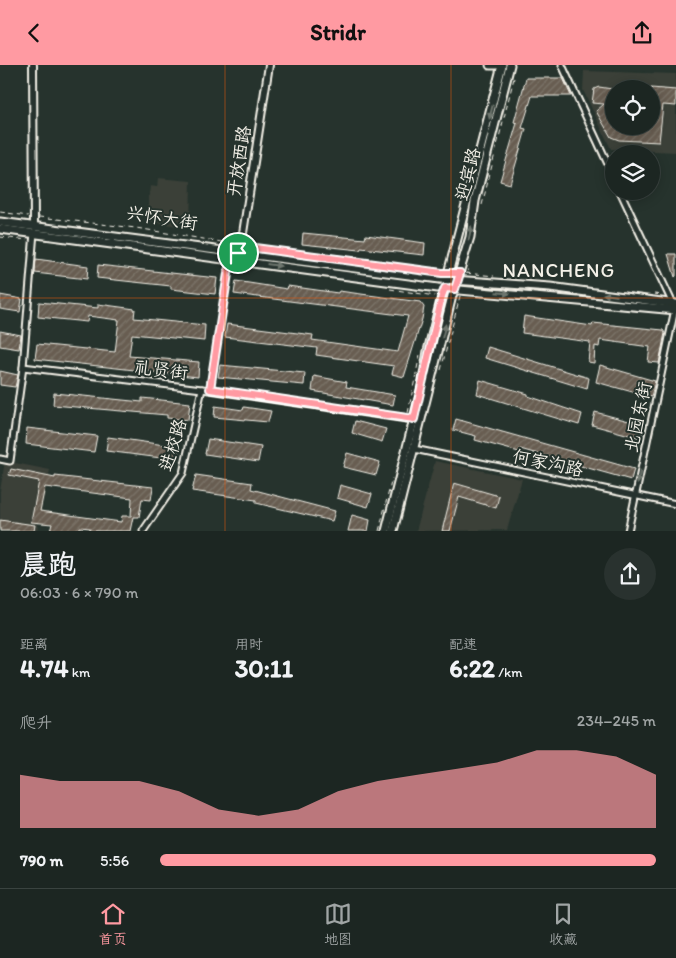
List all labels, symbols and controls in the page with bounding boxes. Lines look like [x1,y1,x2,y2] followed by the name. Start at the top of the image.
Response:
[20,19,48,47] icon: back
[310,19,366,46] text: Stridr
[628,19,656,47] icon: share
[605,80,660,200] map controls
[605,80,660,135] button: locate
[486,105,494,120] one-way arrow
[223,124,255,198] street label: 开放西路
[451,145,485,203] street label: 迎宾路
[605,145,660,200] button: layers
[125,202,199,234] street label: 兴怀大街
[467,225,475,241] one-way arrow
[217,232,259,274] pin
[224,239,252,267] icon: arrive
[503,258,615,282] district label: NANCHENG
[266,261,282,269] one-way arrow
[496,290,512,298] one-way arrow
[602,291,618,299] one-way arrow
[440,323,448,338] one-way arrow
[133,356,189,384] street label: 礼贤街
[620,379,656,455] street label: 北园东街
[155,416,191,474] street label: 进校路
[510,445,586,481] street label: 何家沟路
[635,469,643,484] one-way arrow
[20,547,76,581] text: 晨跑
[604,548,656,600] button: share
[20,583,139,602] text: 06:03 · 6 × 790 m
[20,636,48,653] text: 距离
[235,636,263,653] text: 用时
[449,636,477,653] text: 配速
[20,653,69,683] text: 4.74
[235,653,293,683] text: 30:11
[449,653,495,683] text: 6:22
[69,664,90,681] text: km
[495,664,523,681] text: /km
[577,711,656,730] text: 234–245 m
[20,713,52,732] text: 爬升
[20,851,63,870] text: 790 m
[100,851,129,870] text: 5:56
[99,900,127,948] tab: 首页
[324,900,352,948] tab: 地图
[549,900,577,948] tab: 收藏

